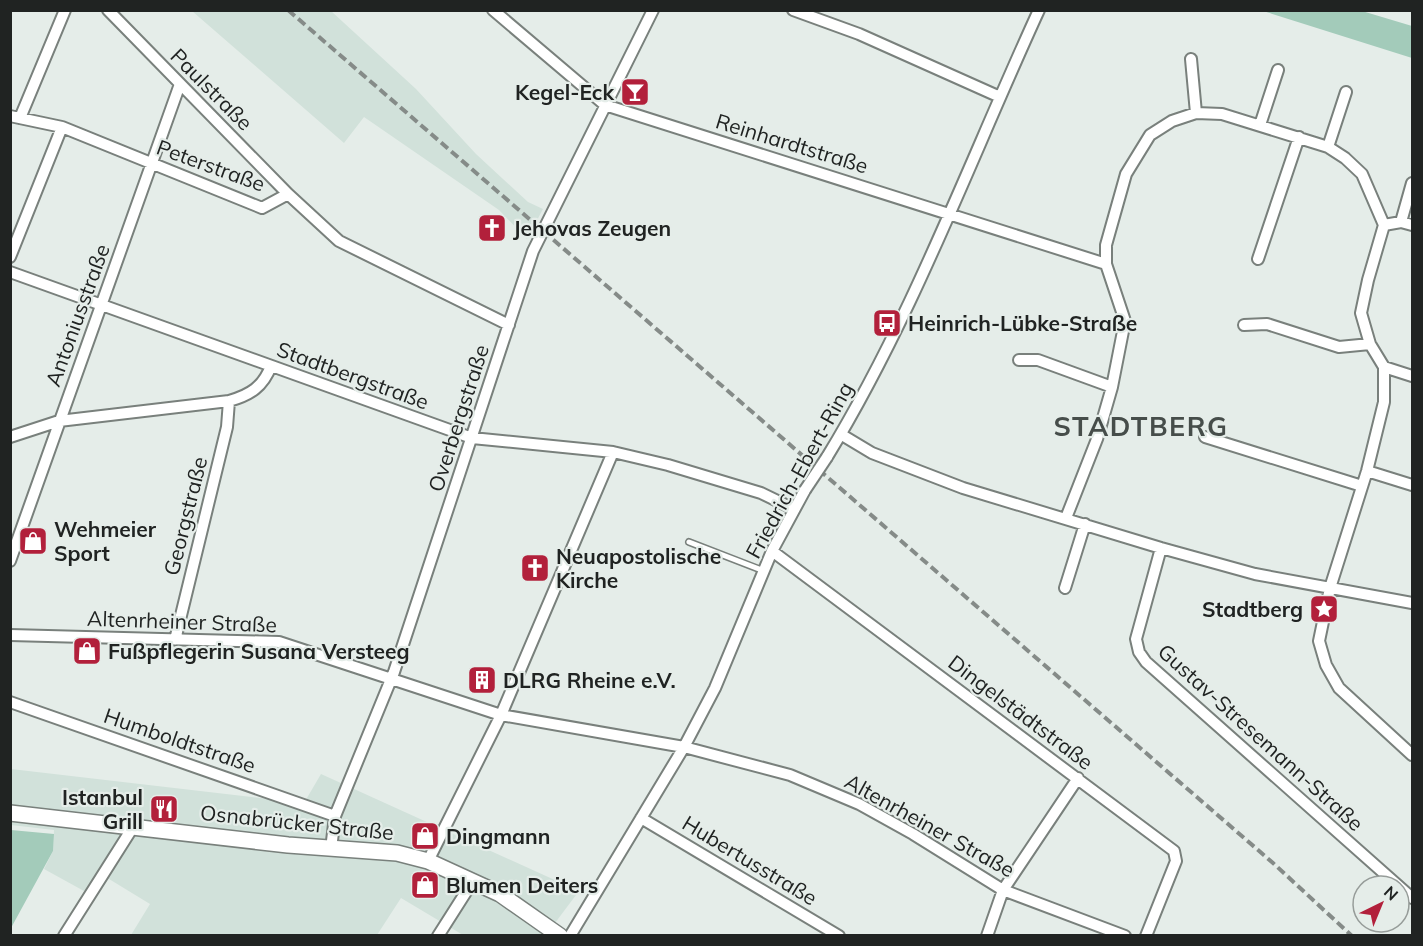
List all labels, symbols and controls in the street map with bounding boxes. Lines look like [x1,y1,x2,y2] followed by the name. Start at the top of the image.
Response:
[166,43,258,135] street label: Paulstraße
[619,76,651,108] bar icon: Kegel-Eck
[515,79,614,105] place label: Kegel-Eck
[713,107,871,179] street label: Reinhardtstraße
[153,133,269,197] street label: Peterstraße
[476,212,508,244] church icon: Jehovas Zeugen
[513,215,671,241] place label: Jehovas Zeugen
[39,240,115,390] street label: Antoniusstraße
[871,307,903,339] bus stop icon: Heinrich-Lübke-Straße
[908,310,1137,336] place label: Heinrich-Lübke-Straße
[274,335,432,415] street label: Stadtbergstraße
[422,341,494,495] street label: Overbergstraße
[740,377,858,563] street label: Friedrich-Ebert-Ring
[1054,409,1229,443] district label: STADTBERG
[158,454,212,578] street label: Georgstraße
[54,516,157,566] place label: Wehmeier Sport
[17,525,49,557] shop icon: Wehmeier Sport
[556,543,721,593] place label: Neuapostolische Kirche
[519,552,551,584] church icon: Neuapostolische Kirche
[1308,593,1340,625] place icon: Stadtberg
[1202,596,1303,622] place label: Stadtberg
[87,605,277,637] street label: Altenrheiner Straße
[71,635,103,667] shop icon: Fußpflegerin Susana Versteeg
[108,638,410,664] place label: Fußpflegerin Susana Versteeg
[1153,638,1369,836] street label: Gustav-Stresemann-Straße
[943,649,1099,775] street label: Dingelstädtstraße
[466,664,498,696] building icon: DLRG Rheine e.V.
[503,667,676,693] place label: DLRG Rheine e.V.
[101,702,259,778] street label: Humboldtstraße
[841,768,1019,882] street label: Altenrheiner Straße
[62,784,143,834] place label: Istanbul Grill
[148,793,180,825] restaurant icon: Istanbul Grill
[199,799,395,845] street label: Osnabrücker Straße
[678,810,822,910] street label: Hubertusstraße
[409,820,441,852] shop icon: Dingmann
[446,823,550,849] place label: Dingmann
[409,869,441,901] shop icon: Blumen Deiters
[446,872,598,898] place label: Blumen Deiters
[1351,874,1411,934] north arrow
[1380,882,1402,904] text: N

